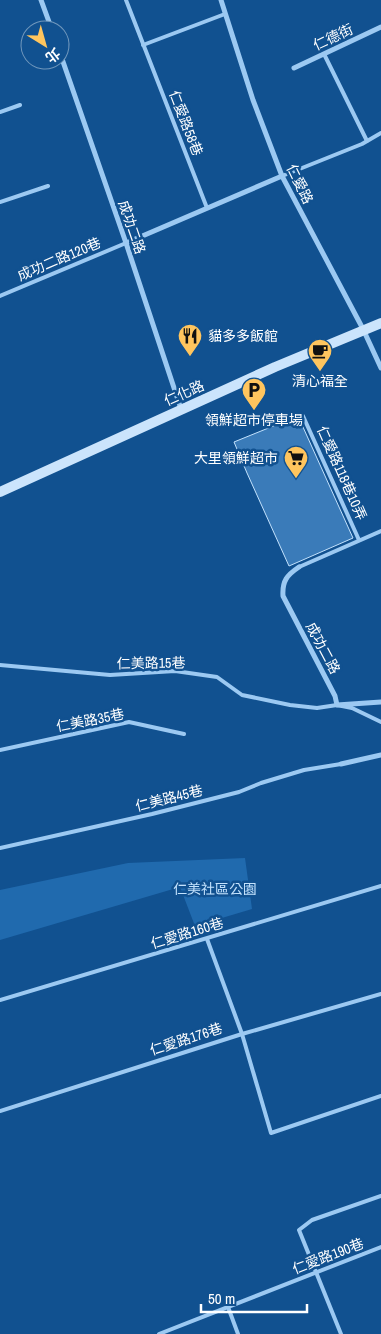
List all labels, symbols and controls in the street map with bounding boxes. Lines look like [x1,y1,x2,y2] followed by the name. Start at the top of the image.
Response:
[20,20,70,70] north arrow
[310,20,356,54] street label: 仁德街
[42,44,64,67] text: 北
[165,88,207,158] street label: 仁愛路58巷
[283,161,317,207] street label: 仁愛路
[114,198,150,256] street label: 成功二路
[14,233,104,285] street label: 成功二路120巷
[177,323,203,357] restaurant icon: 貓多多飯館
[208,327,278,345] place label: 貓多多飯館
[307,338,333,372] cafe icon: 清心福全
[292,372,348,390] place label: 清心福全
[161,376,207,410] street label: 仁化路
[241,377,267,411] parking icon: 領鮮超市停車場
[205,411,303,429] place label: 領鮮超市停車場
[313,423,371,523] street label: 仁愛路118巷10弄
[283,445,309,479] supermarket icon: 大里領鮮超市
[194,449,278,467] place label: 大里領鮮超市
[302,619,344,677] street label: 成功二路
[116,653,186,673] street label: 仁美路15巷
[55,705,125,735] street label: 仁美路35巷
[133,781,205,815] street label: 仁美路45巷
[173,880,257,898] park label: 仁美社區公園
[148,913,226,953] street label: 仁愛路160巷
[147,1019,225,1059] street label: 仁愛路176巷
[290,1234,366,1278] street label: 仁愛路190巷
[201,1282,307,1314] scale bar
[208,1288,235,1309] text: 50 m

